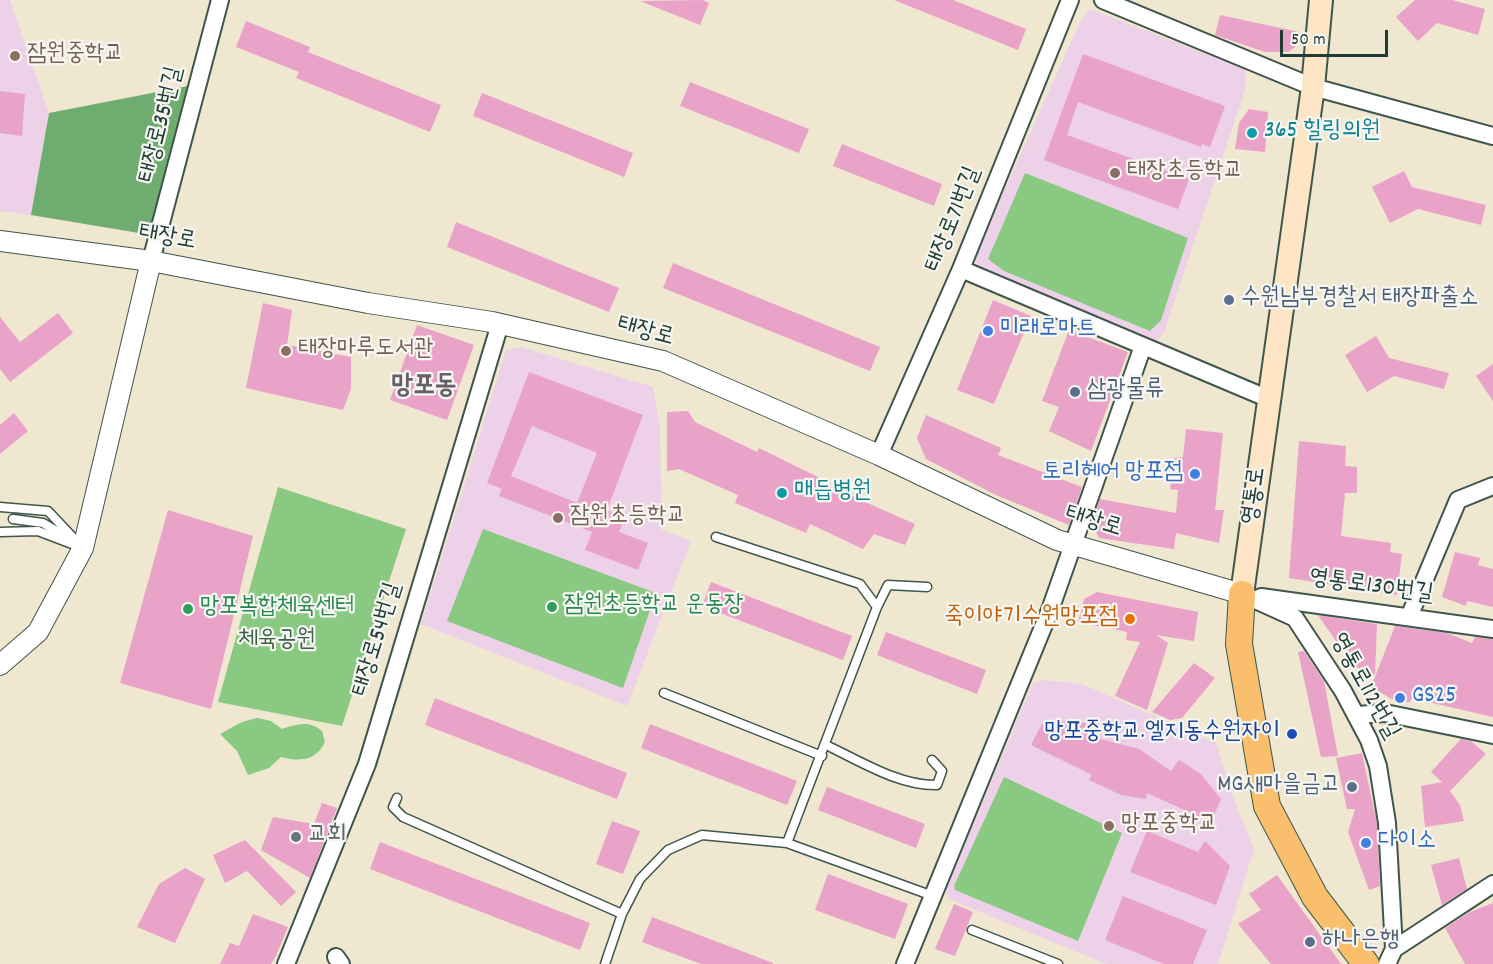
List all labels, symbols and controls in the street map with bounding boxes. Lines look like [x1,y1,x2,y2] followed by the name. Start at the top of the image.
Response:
[1283,18,1391,56] scale bar
[1291,28,1326,53] text: 50 m
[27,42,124,70] place label: 잠원중학교
[8,49,22,63] marker: 잠원중학교
[135,64,191,186] street label: 태장로35번길
[1264,119,1380,147] place label: 365 힐링의원
[1245,126,1259,140] marker: 365 힐링의원
[1127,159,1243,187] place label: 태장초등학교
[921,163,989,277] street label: 태장로71번길
[1108,166,1122,180] marker: 태장초등학교
[136,220,198,258] street label: 태장로
[1241,286,1478,314] place label: 수원남부경찰서 태장파출소
[1222,293,1236,307] marker: 수원남부경찰서 태장파출소
[613,312,677,354] street label: 태장로
[1000,317,1097,345] place label: 미래로마트
[981,324,995,338] marker: 미래로마트
[298,337,433,365] place label: 태장마루도서관
[279,344,293,358] marker: 태장마루도서관
[391,372,457,404] district label: 망포동
[1087,378,1164,406] place label: 삼광물류
[1068,385,1082,399] marker: 삼광물류
[1042,460,1183,488] place label: 토리헤어 망포점
[1238,465,1274,527] street label: 영통로
[1188,467,1202,481] marker: 토리헤어 망포점
[794,479,871,507] place label: 매듭병원
[775,486,789,500] marker: 매듭병원
[1061,501,1125,545] street label: 태장로
[570,504,686,532] place label: 잠원초등학교
[551,511,565,525] marker: 잠원초등학교
[1307,565,1435,611] street label: 영통로130번길
[348,580,410,700] street label: 태장로54번길
[564,593,743,621] place label: 잠원초등학교 운동장
[200,595,354,623] place label: 망포복합체육센터
[545,600,559,614] marker: 잠원초등학교 운동장
[181,602,195,616] marker: 망포복합체육센터
[944,605,1118,633] place label: 죽이야기수원망포점
[1123,612,1137,626] marker: 죽이야기수원망포점
[238,628,316,656] park label: 체육공원
[1322,629,1404,745] street label: 영통로112번길
[1412,684,1456,712] place label: GS25
[1393,691,1407,705] marker: GS25
[1044,720,1280,748] place label: 망포중학교.엘지동수원자이
[1285,727,1299,741] marker: 망포중학교.엘지동수원자이
[1217,773,1340,801] place label: MG새마을금고
[1345,780,1359,794] marker: MG새마을금고
[1121,812,1218,840] place label: 망포중학교
[1102,819,1116,833] marker: 망포중학교
[308,823,347,851] place label: 교회
[1378,829,1436,857] place label: 다이소
[289,830,303,844] marker: 교회
[1359,836,1373,850] marker: 다이소
[1322,928,1399,956] place label: 하나은행
[1303,935,1317,949] marker: 하나은행

